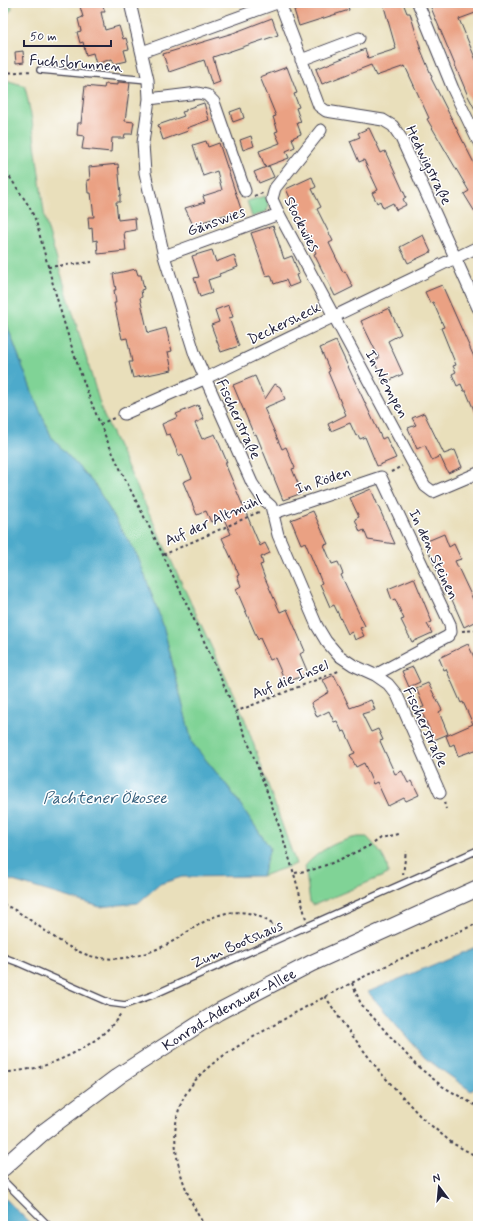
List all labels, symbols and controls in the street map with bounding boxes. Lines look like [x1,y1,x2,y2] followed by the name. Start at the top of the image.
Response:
[24,22,111,48] scale bar
[30,29,57,45] text: 50 m
[29,51,123,77] street label: Fuchsbrunnen
[400,122,456,209] street label: Hedwigstraße
[279,193,324,256] street label: Stockwies
[185,202,249,242] street label: Gänswies
[245,297,325,350] street label: Deckersheck
[360,347,412,422] street label: In Nempen
[211,376,265,463] street label: Fischerstraße
[293,462,354,500] street label: In Röden
[162,490,265,551] street label: Auf der Altmühl
[403,506,463,603] street label: In den Steinen
[249,655,332,704] street label: Auf die Insel
[398,684,452,771] street label: Fischerstraße
[43,788,168,809] water label: Pachtener Ökosee
[189,916,287,974] street label: Zum Bootshaus
[159,964,300,1056] street label: Konrad-Adenauer-Allee
[419,1167,459,1207] north arrow
[431,1171,442,1186] text: N

